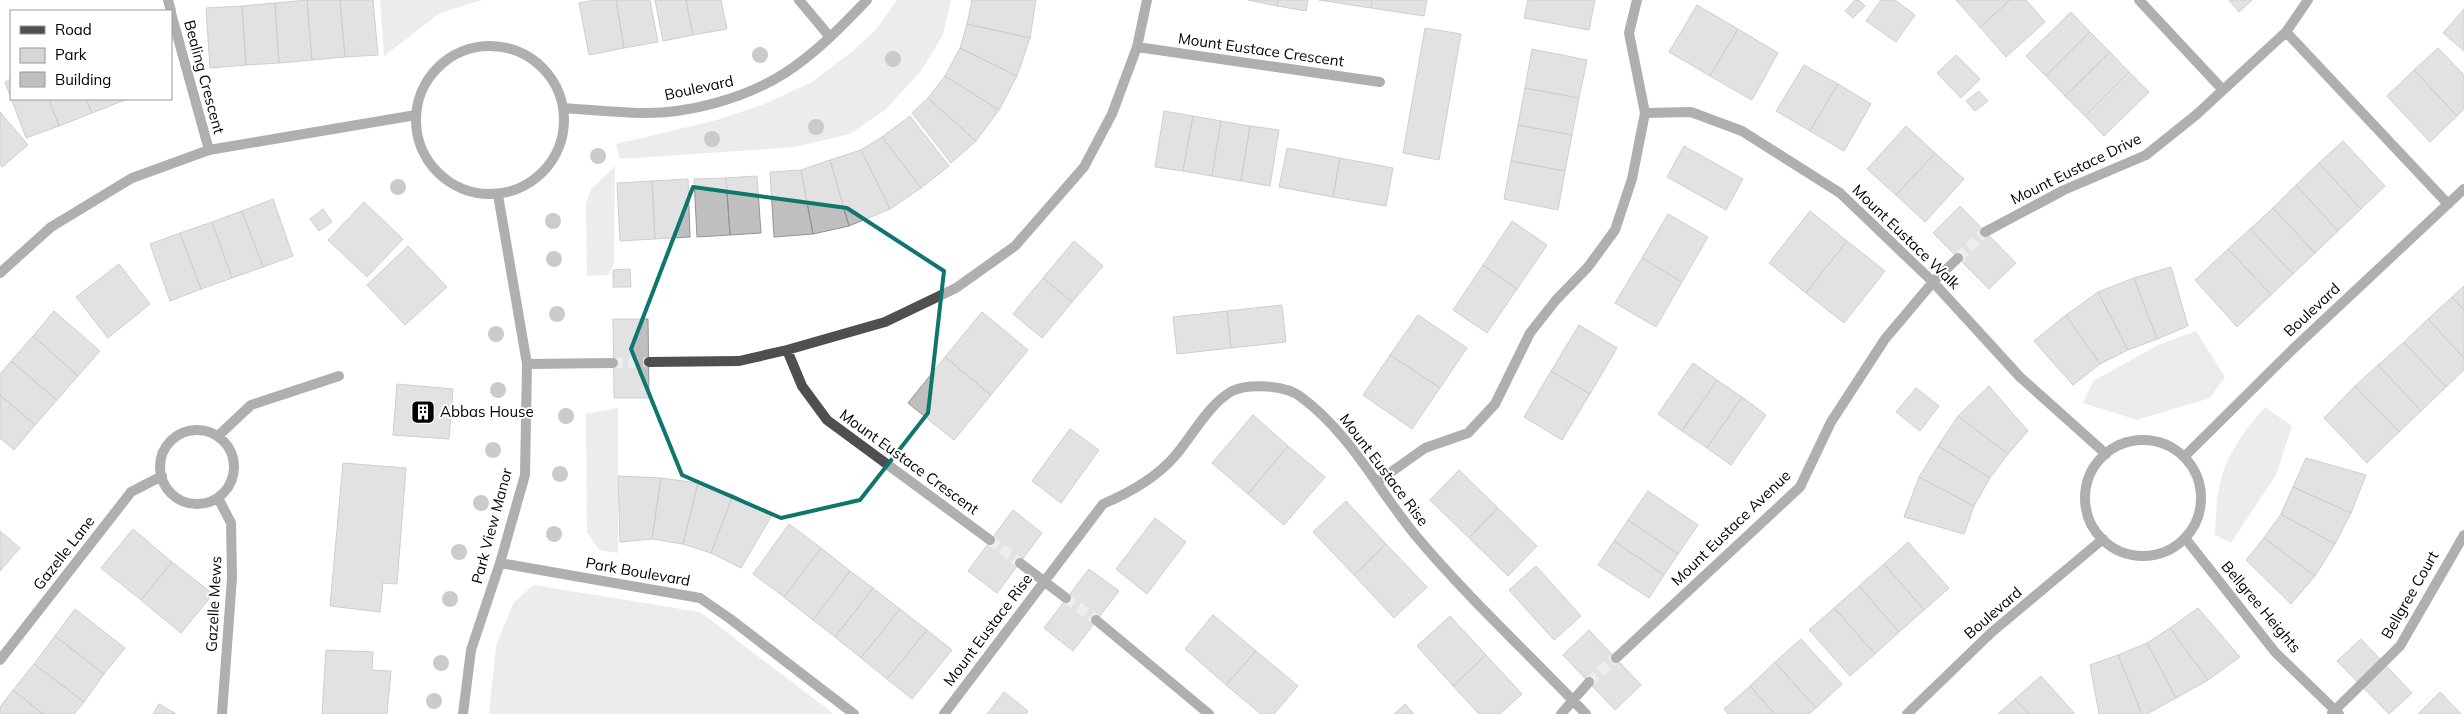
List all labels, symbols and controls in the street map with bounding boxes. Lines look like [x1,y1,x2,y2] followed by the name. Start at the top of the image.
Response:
[10,10,172,100] legend
[180,18,229,136] street label: Bealing Crescent
[55,20,92,39] text: Road
[1177,28,1345,71] street label: Mount Eustace Crescent
[55,45,87,64] text: Park
[55,70,111,89] text: Building
[663,71,735,104] street label: Boulevard
[2007,129,2144,208] street label: Mount Eustace Drive
[1848,180,1964,293] street label: Mount Eustace Walk
[2280,279,2344,341] street label: Boulevard
[410,399,436,425] building icon: Abbas House
[440,402,534,421] place label: Abbas House
[836,405,983,518] street label: Mount Eustace Crescent
[1336,410,1433,530] street label: Mount Eustace Rise
[467,465,516,586] street label: Park View Manor
[1667,466,1794,590] street label: Mount Eustace Avenue
[29,512,99,594] street label: Gazelle Lane
[2377,547,2442,642] street label: Bellgree Court
[584,553,692,590] street label: Park Boulevard
[201,555,226,653] street label: Gazelle Mews
[2218,557,2305,656] street label: Bellgree Heights
[939,570,1036,690] street label: Mount Eustace Rise
[1960,582,2025,643] street label: Boulevard

